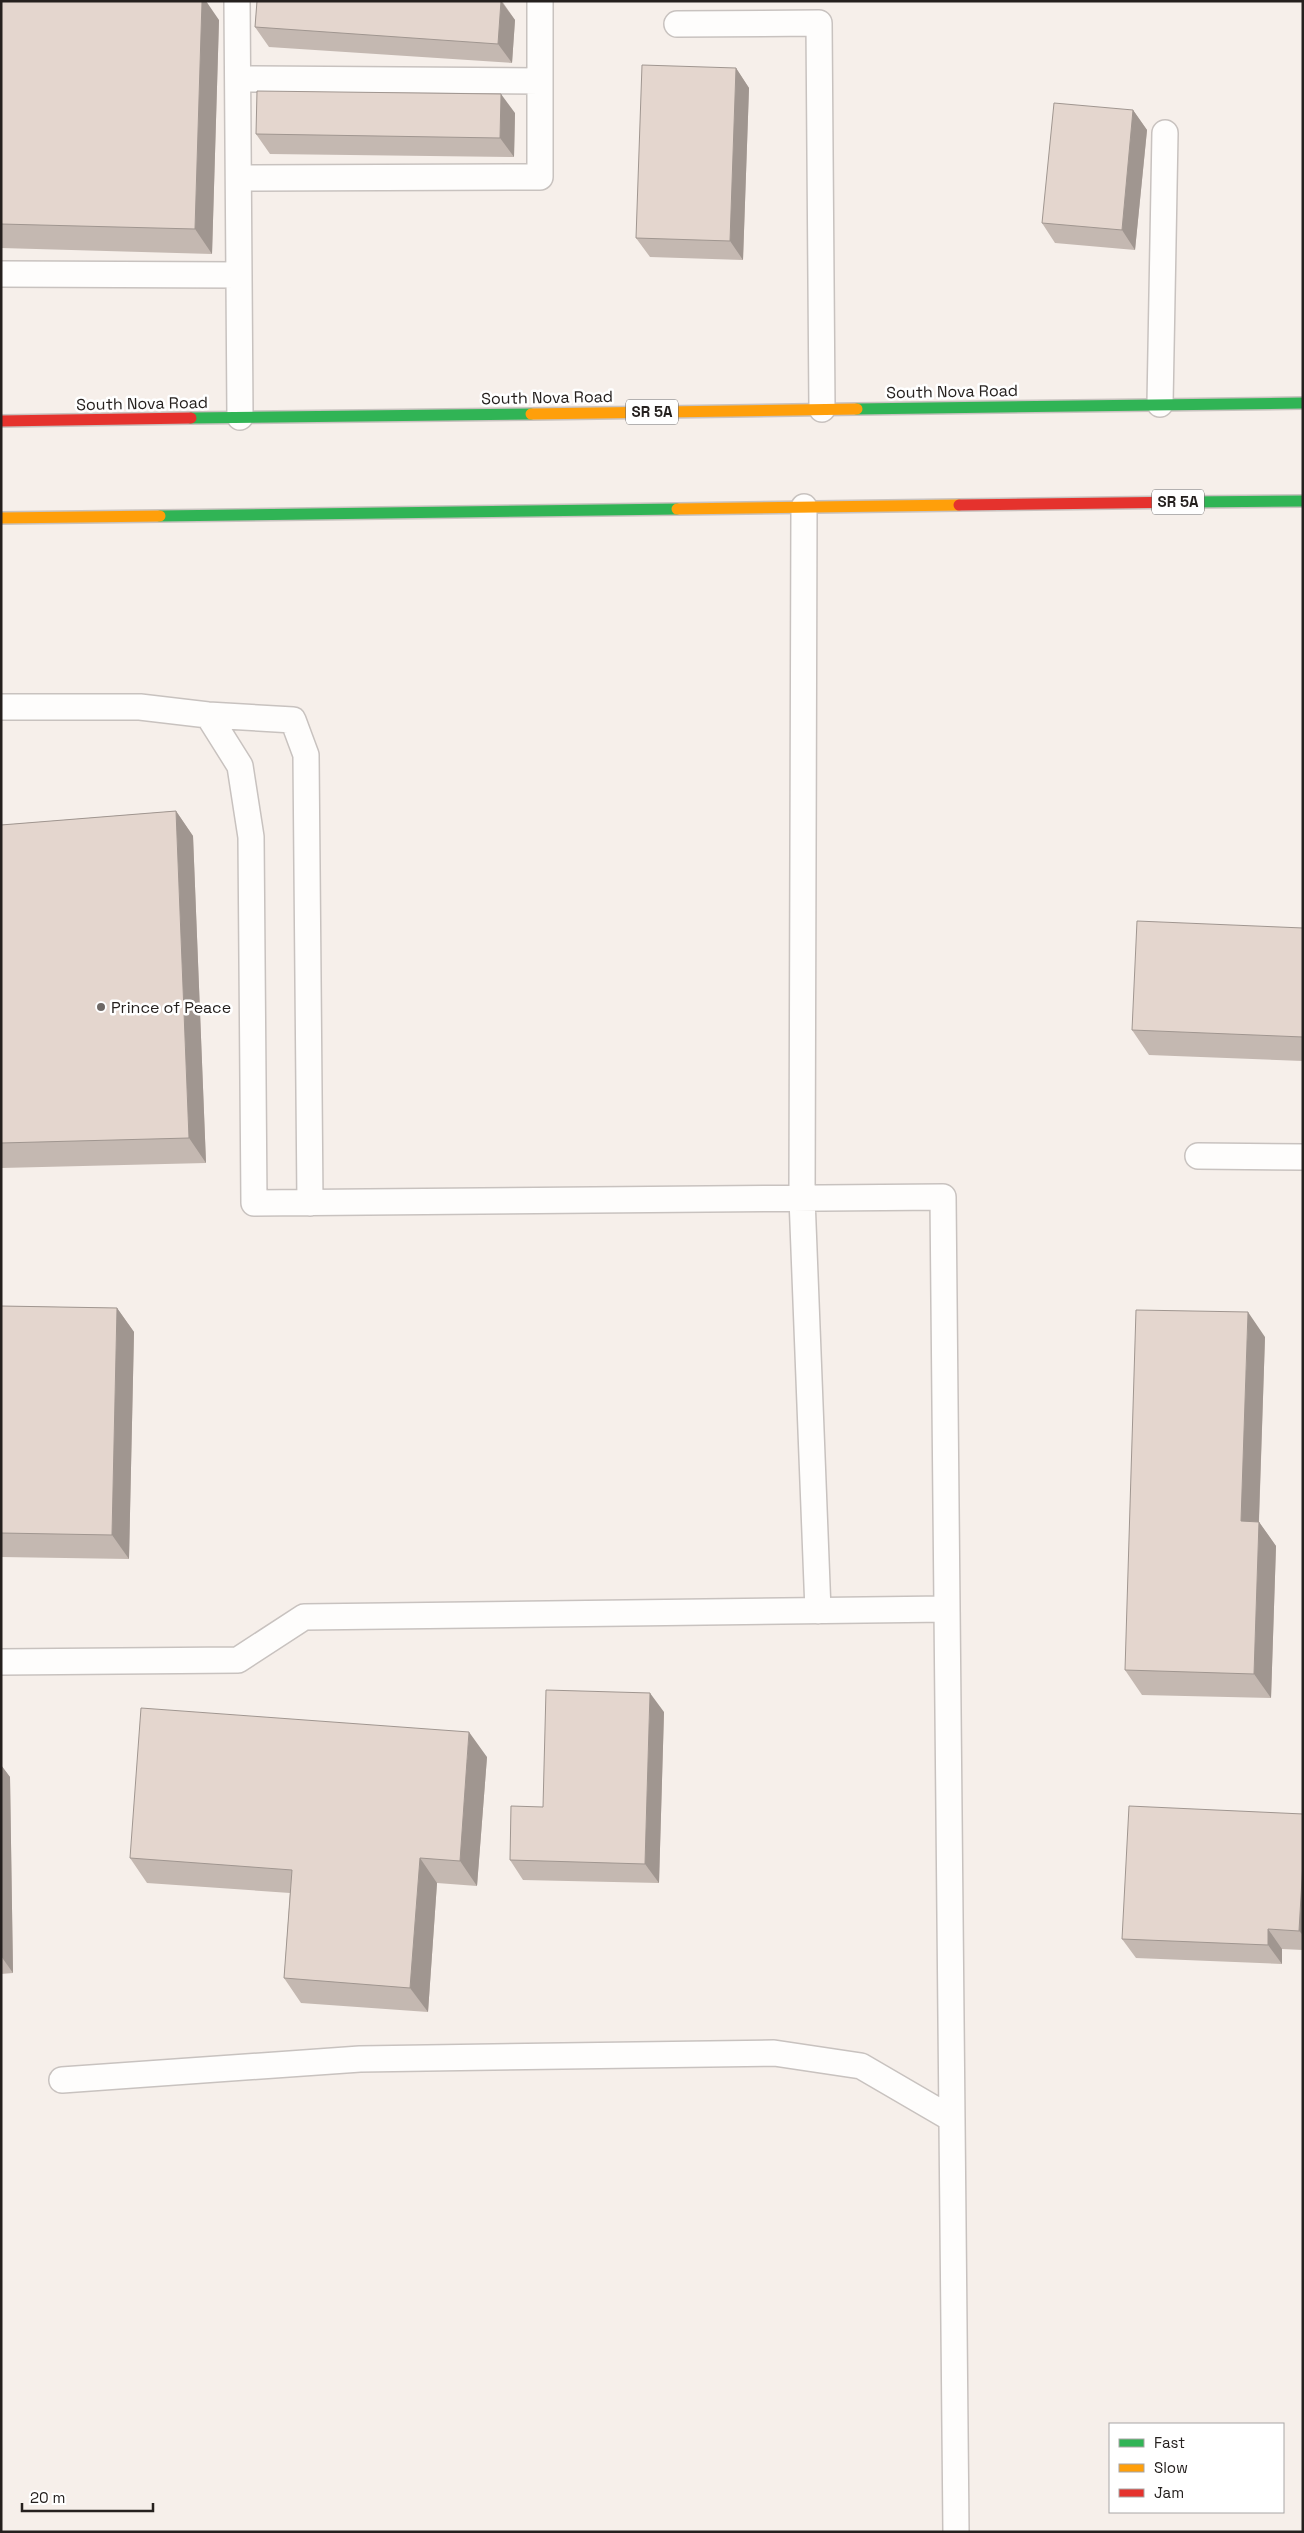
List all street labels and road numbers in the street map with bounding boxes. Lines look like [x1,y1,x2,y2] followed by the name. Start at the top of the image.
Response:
[886,380,1018,403] street label: South Nova Road
[481,386,613,409] street label: South Nova Road
[76,392,208,415] street label: South Nova Road
[626,400,678,424] road number: SR 5A
[1152,490,1204,514] road number: SR 5A

